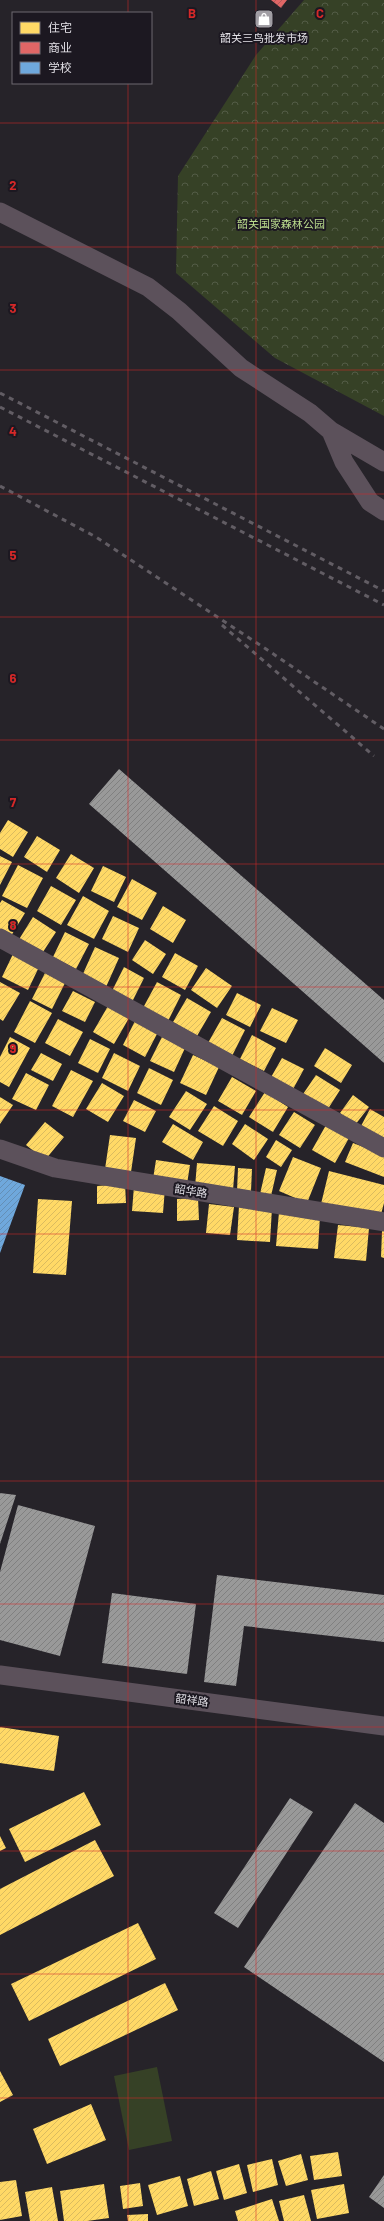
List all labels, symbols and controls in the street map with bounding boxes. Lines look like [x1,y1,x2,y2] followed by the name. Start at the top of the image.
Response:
[188,5,196,21] text: B
[316,5,324,21] text: C
[253,8,275,30] shop icon: 韶关三鸟批发市场
[12,12,152,84] legend
[48,20,72,34] text: 住宅
[220,31,308,44] place label: 韶关三鸟批发市场
[48,40,72,54] text: 商业
[48,60,72,74] text: 学校
[9,177,17,193] text: 2
[237,217,325,230] park label: 韶关国家森林公园
[9,300,17,316] text: 3
[9,423,17,439] text: 4
[9,547,17,563] text: 5
[10,670,17,686] text: 6
[10,794,17,810] text: 7
[9,917,17,933] text: 8
[10,1040,17,1056] text: 9
[174,1182,208,1200] street label: 韶华路
[175,1691,209,1708] street label: 韶祥路

